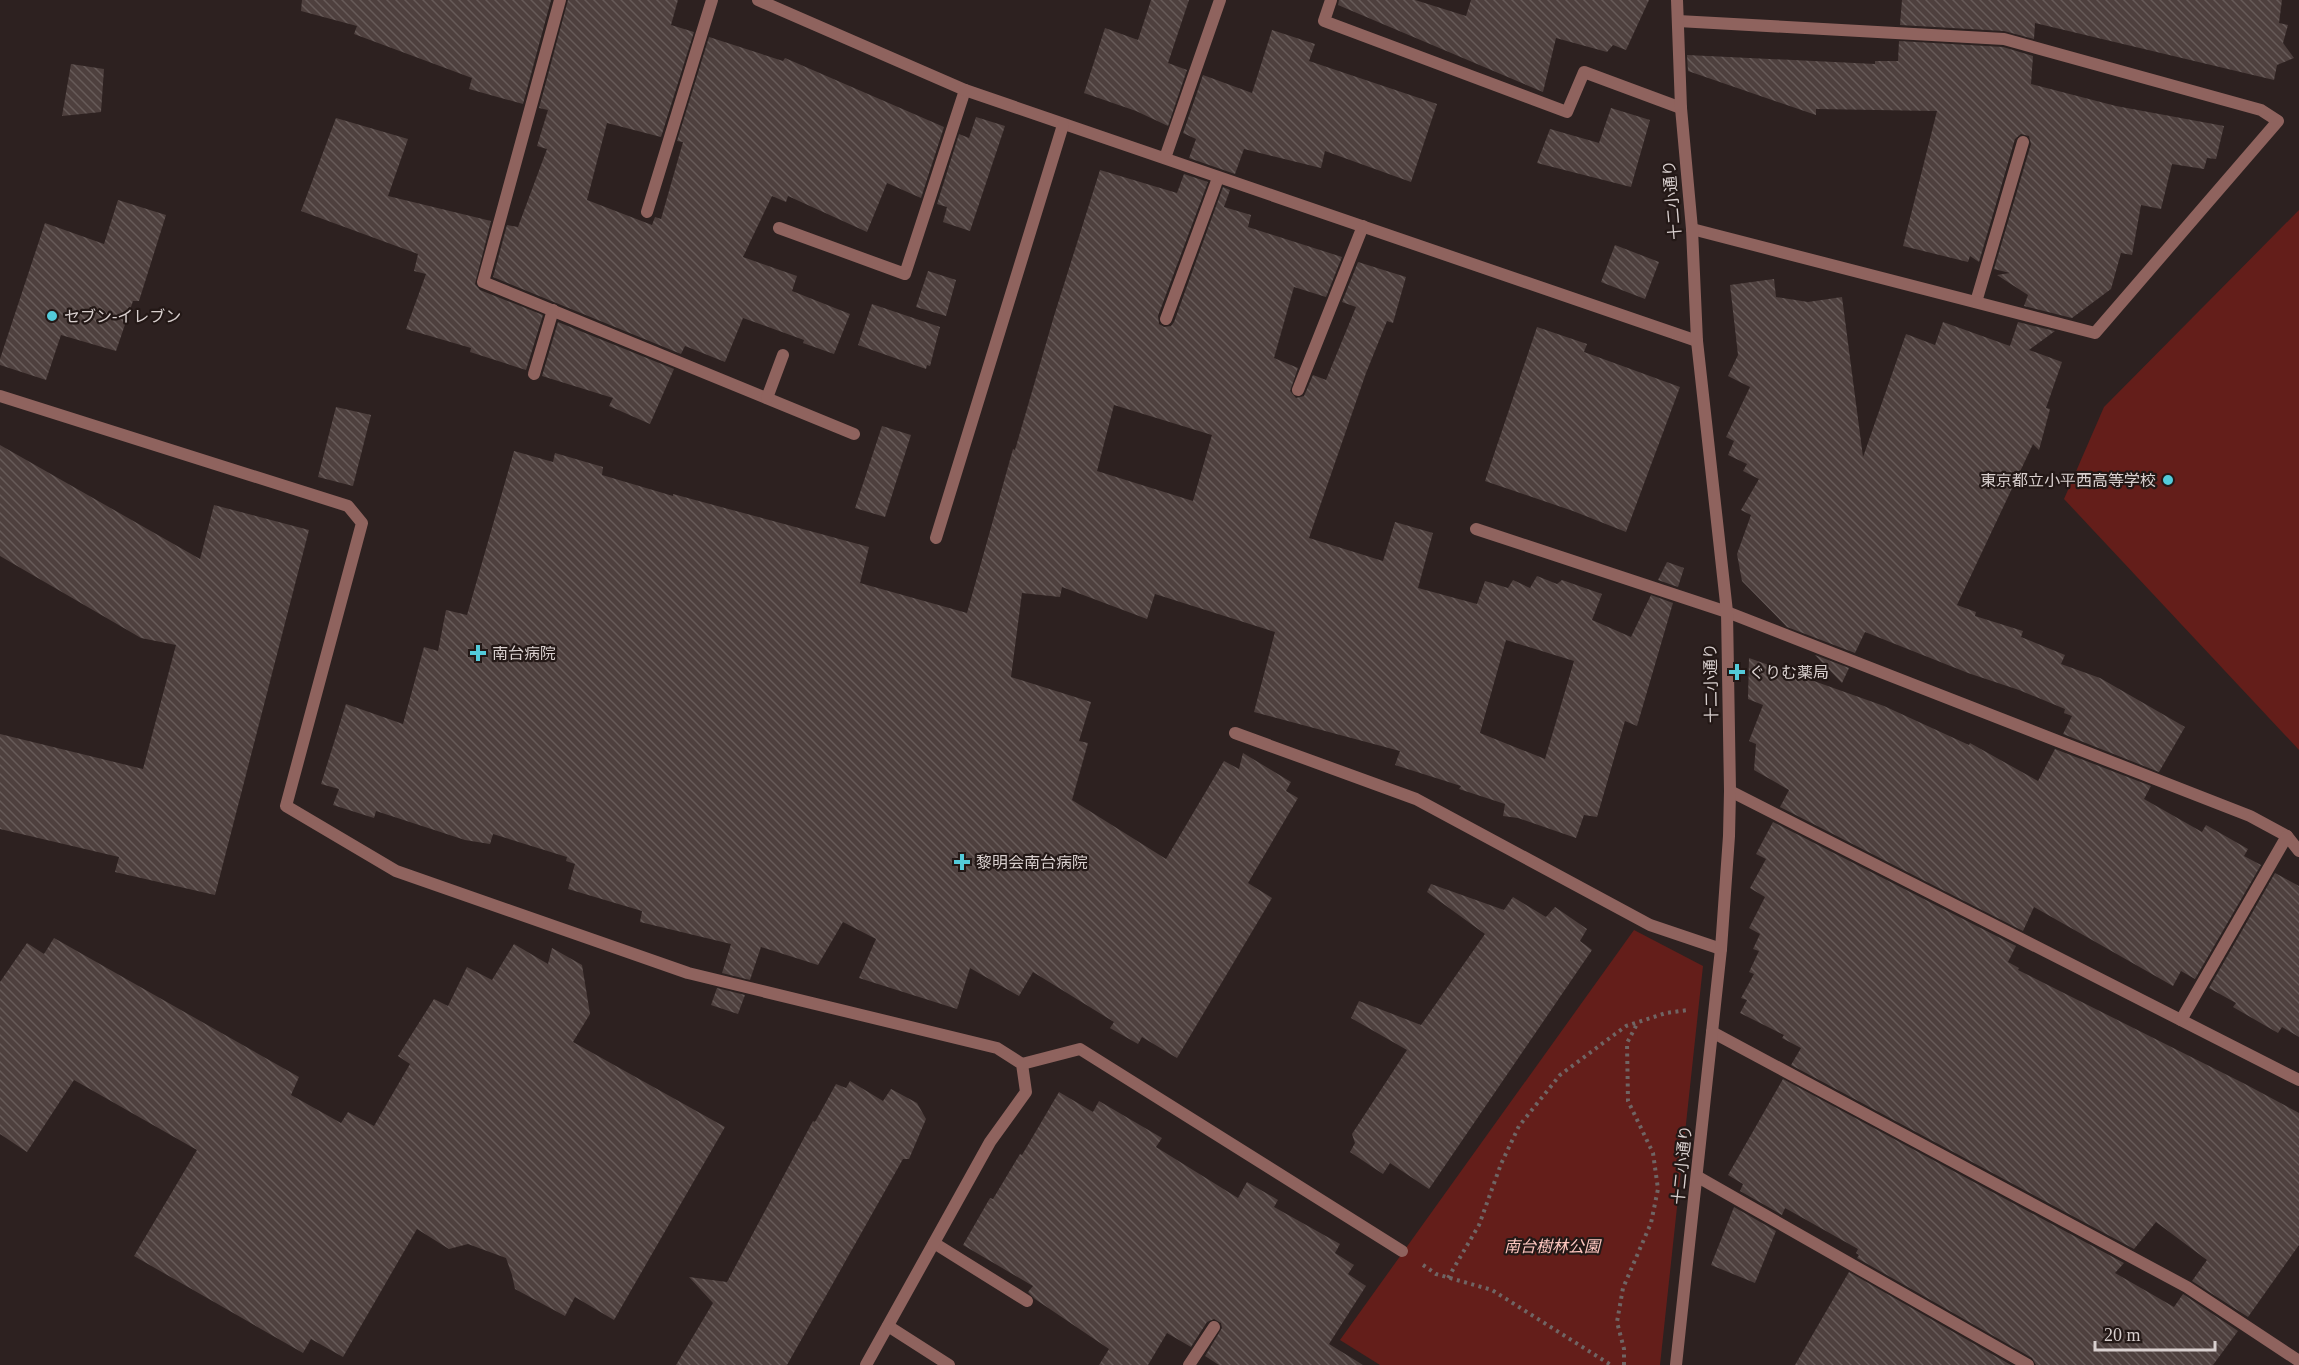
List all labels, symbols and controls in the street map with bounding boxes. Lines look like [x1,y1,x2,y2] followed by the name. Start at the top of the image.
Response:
[1660,159,1684,241] street label: 十二小通り
[64,308,181,325] place label: セブン-イレブン
[45,309,59,323] marker: セブン-イレブン
[1980,472,2156,489] place label: 東京都立小平西高等学校
[2161,473,2175,487] marker: 東京都立小平西高等学校
[1702,643,1720,723] street label: 十二小通り
[469,644,487,662] marker: 南台病院
[492,645,556,662] place label: 南台病院
[1749,664,1829,681] place label: ぐりむ薬局
[1730,665,1744,679] marker: ぐりむ薬局
[953,853,971,871] marker: 黎明会南台病院
[976,854,1088,871] place label: 黎明会南台病院
[1669,1124,1695,1206] street label: 十二小通り
[1504,1238,1602,1255] park label: 南台樹林公園
[2095,1314,2215,1352] scale bar
[2104,1325,2141,1345] text: 20 m

